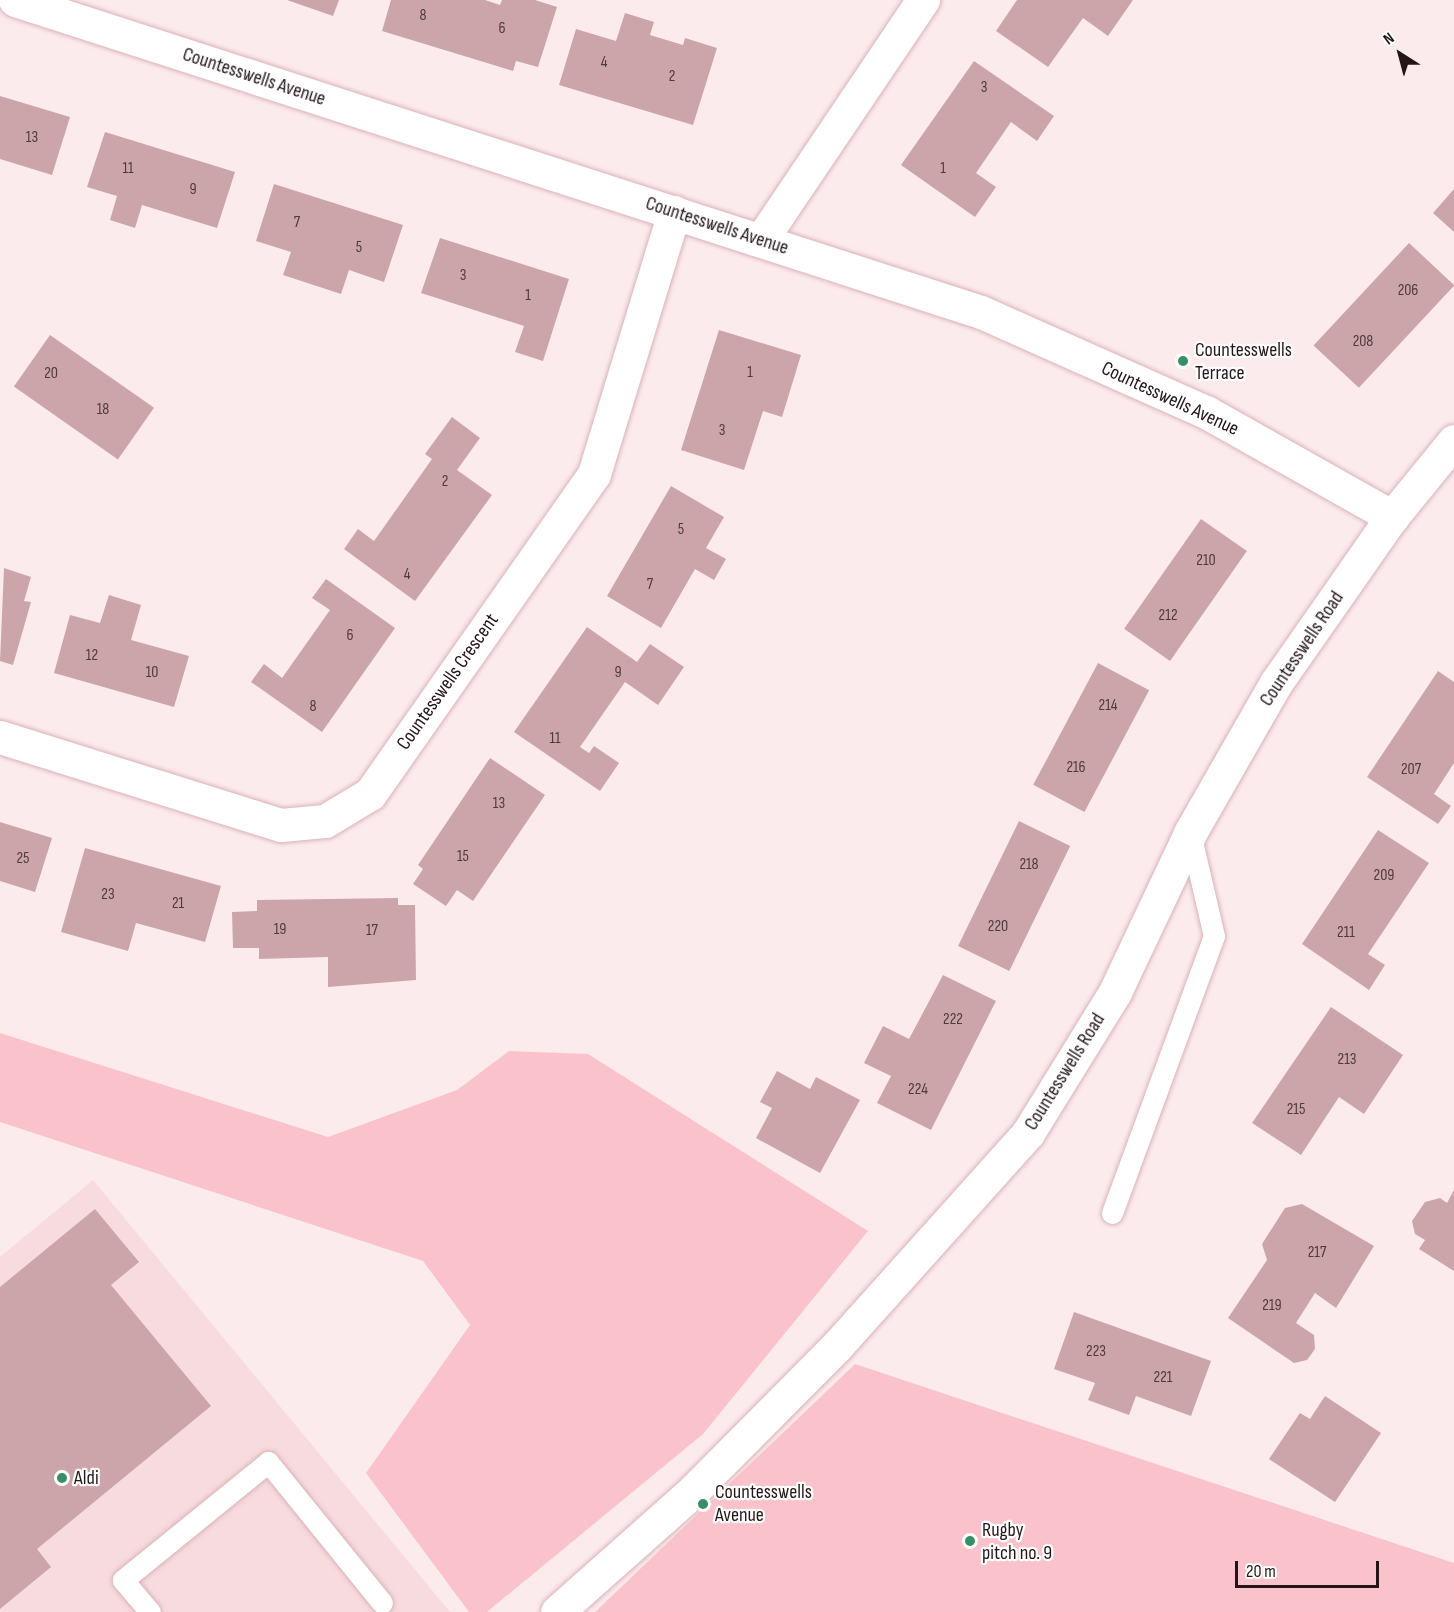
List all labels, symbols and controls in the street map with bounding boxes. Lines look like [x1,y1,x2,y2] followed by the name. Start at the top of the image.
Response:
[419,6,427,26] house number: 8
[498,19,506,39] house number: 6
[1370,24,1430,84] north arrow
[1380,29,1398,49] text: N
[179,43,329,111] street label: Countesswells Avenue
[601,53,607,73] house number: 4
[669,67,675,87] house number: 2
[981,78,987,98] house number: 3
[26,128,38,148] house number: 13
[122,159,134,179] house number: 11
[940,159,946,179] house number: 1
[189,180,197,200] house number: 9
[642,192,792,260] street label: Countesswells Avenue
[294,213,300,233] house number: 7
[356,238,362,258] house number: 5
[460,266,466,286] house number: 3
[1398,281,1418,301] house number: 206
[525,286,531,306] house number: 1
[1353,332,1373,352] house number: 208
[1195,338,1292,385] place label: Countesswells Terrace
[1176,354,1190,368] marker: Countesswells Terrace
[1097,357,1243,441] street label: Countesswells Avenue
[747,363,753,383] house number: 1
[44,364,58,384] house number: 20
[97,400,109,420] house number: 18
[719,421,725,441] house number: 3
[442,472,448,492] house number: 2
[678,520,684,540] house number: 5
[1196,551,1216,571] house number: 210
[404,565,410,585] house number: 4
[647,575,653,595] house number: 7
[1255,587,1349,711] street label: Countesswells Road
[1158,606,1178,626] house number: 212
[392,609,504,755] street label: Countesswells Crescent
[346,626,354,646] house number: 6
[86,646,98,666] house number: 12
[146,663,158,683] house number: 10
[614,663,622,683] house number: 9
[1099,696,1117,716] house number: 214
[309,697,317,717] house number: 8
[549,729,561,749] house number: 11
[1066,758,1086,778] house number: 216
[1401,760,1421,780] house number: 207
[493,794,505,814] house number: 13
[457,847,469,867] house number: 15
[16,849,30,869] house number: 25
[1019,855,1039,875] house number: 218
[1374,866,1394,886] house number: 209
[101,885,115,905] house number: 23
[172,894,184,914] house number: 21
[988,917,1008,937] house number: 220
[274,920,286,940] house number: 19
[366,921,378,941] house number: 17
[1337,923,1355,943] house number: 211
[1019,1009,1111,1135] street label: Countesswells Road
[943,1010,963,1030] house number: 222
[1338,1050,1356,1070] house number: 213
[908,1080,928,1100] house number: 224
[1287,1100,1305,1120] house number: 215
[1308,1243,1326,1263] house number: 217
[1262,1296,1282,1316] house number: 219
[1086,1342,1106,1362] house number: 223
[1154,1368,1172,1388] house number: 221
[74,1466,99,1490] place label: Aldi
[55,1471,69,1485] marker: Aldi
[715,1480,812,1527] place label: Countesswells Avenue
[696,1497,710,1511] marker: Countesswells Avenue
[982,1518,1052,1565] place label: Rugby pitch no. 9
[963,1534,977,1548] marker: Rugby pitch no. 9
[1238,1549,1382,1587] scale bar
[1246,1561,1276,1582] text: 20 m

